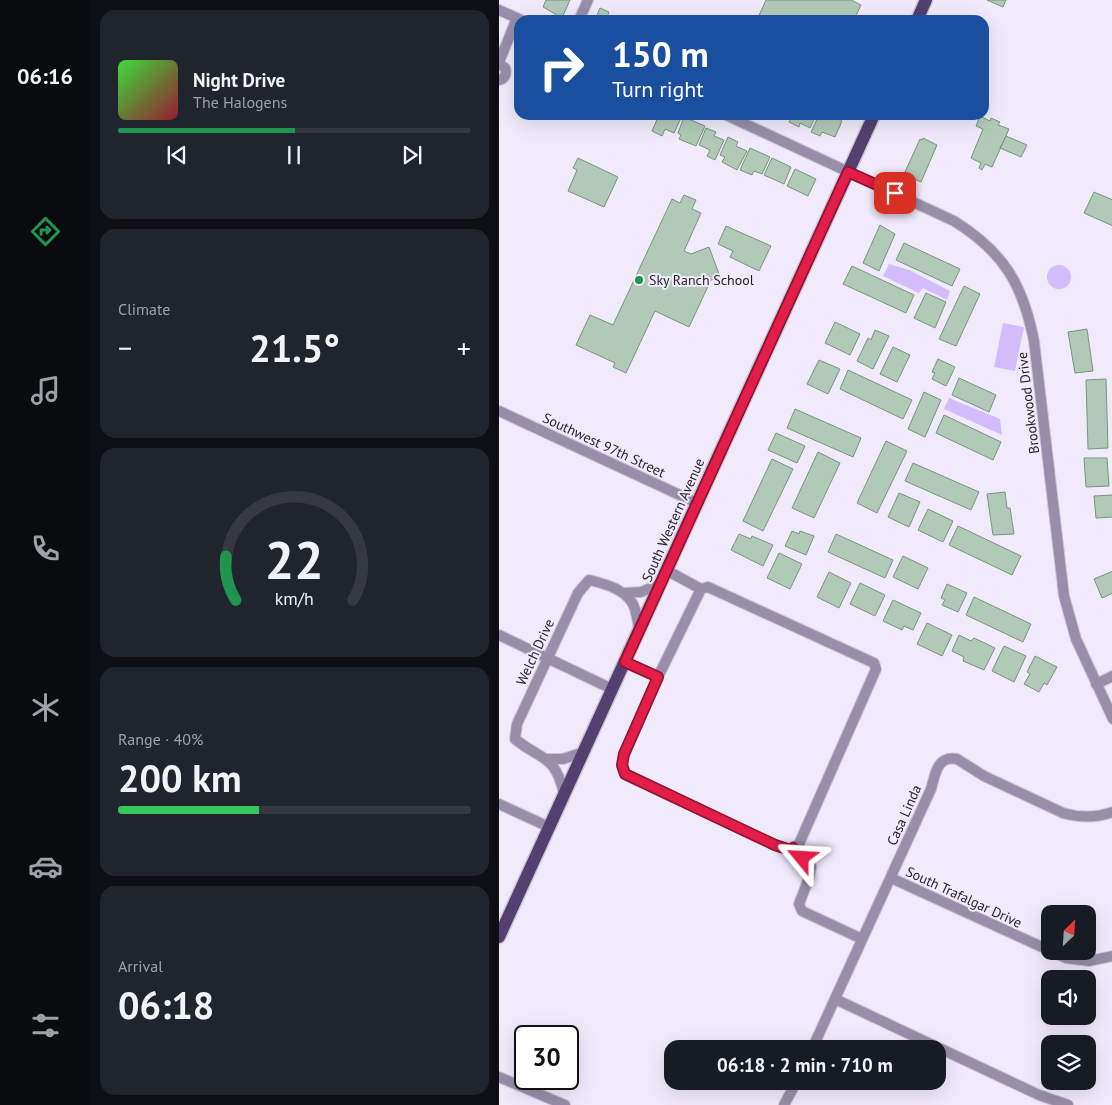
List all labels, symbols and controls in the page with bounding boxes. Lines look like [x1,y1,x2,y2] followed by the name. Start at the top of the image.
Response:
[612,31,709,77] text: 150 m
[529,35,594,100] icon: right
[17,62,73,90] text: 06:16
[193,68,285,92] text: Night Drive
[612,75,704,103] text: Turn right
[193,92,287,112] text: The Halogens
[163,141,191,169] icon: previous
[280,141,308,169] icon: pause
[398,141,426,169] icon: next
[874,172,916,214] pin
[881,179,909,207] icon: arrive
[28,214,63,249] icon: directions
[649,271,754,289] place label: Sky Ranch School
[633,274,645,286] marker: Sky Ranch School
[118,299,170,319] text: Climate
[249,323,340,372] text: 21.5°
[118,329,132,366] text: −
[457,329,471,366] text: +
[1013,351,1043,455] street label: Brookwood Drive
[28,373,63,408] icon: music
[540,409,668,481] street label: Southwest 97th Street
[638,455,708,585] street label: South Western Avenue
[265,526,324,593] text: 22
[28,531,63,566] icon: phone
[275,587,314,610] text: km/h
[512,616,558,688] street label: Welch Drive
[28,690,63,725] icon: climate
[118,729,203,749] text: Range · 40%
[118,753,242,802] text: 200 km
[883,782,925,848] street label: Casa Linda
[775,831,827,883] position arrow
[28,849,63,884] icon: car
[903,862,1025,932] street label: South Trafalgar Drive
[1041,905,1097,960] north arrow
[1041,905,1096,1090] map controls
[118,956,163,976] text: Arrival
[1041,970,1096,1025] button: sound
[118,980,214,1029] text: 06:18
[28,1008,63,1043] icon: filters
[514,1025,579,1090] speed limit sign: 30
[1041,1035,1096,1090] button: layers
[717,1053,893,1077] text: 06:18 · 2 min · 710 m

